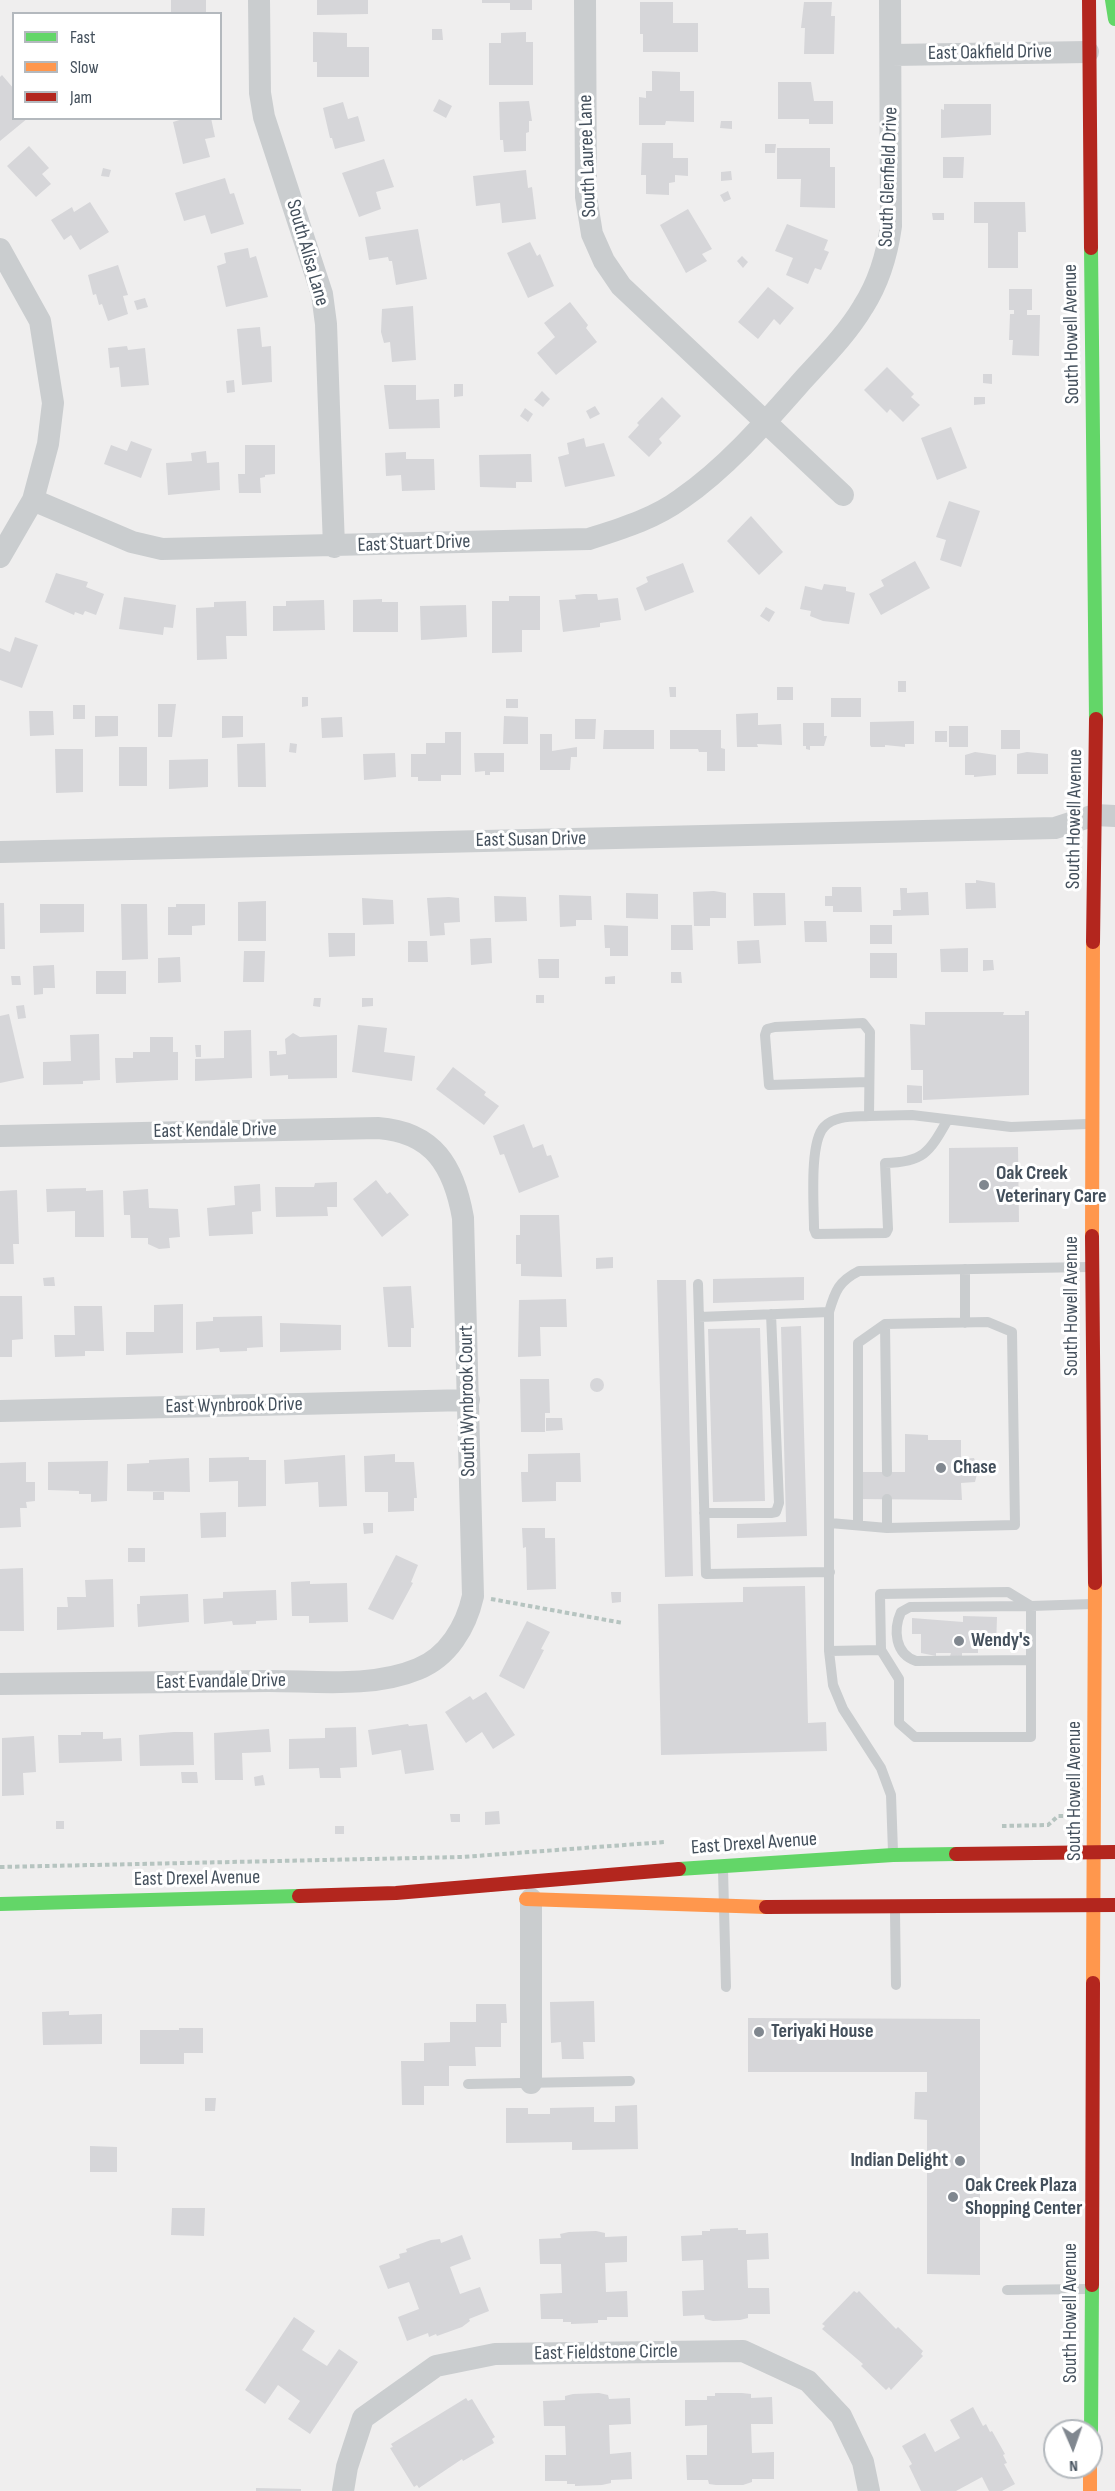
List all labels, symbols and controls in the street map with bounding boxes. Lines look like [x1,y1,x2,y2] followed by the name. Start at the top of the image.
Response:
[12,12,222,120] legend
[70,27,95,48] text: Fast
[928,40,1052,66] street label: East Oakfield Drive
[70,57,99,78] text: Slow
[70,87,92,108] text: Jam
[574,94,602,218] street label: South Lauree Lane
[875,106,903,248] street label: South Glenfield Drive
[280,197,334,309] street label: South Alisa Lane
[1059,264,1085,404] street label: South Howell Avenue
[357,530,471,558] street label: East Stuart Drive
[1062,749,1088,889] street label: South Howell Avenue
[476,827,586,853] street label: East Susan Drive
[153,1118,277,1144] street label: East Kendale Drive
[996,1162,1107,1209] place label: Oak Creek Veterinary Care
[977,1178,991,1192] marker: Oak Creek Veterinary Care
[1060,1236,1084,1376] street label: South Howell Avenue
[455,1325,481,1477] street label: South Wynbrook Court
[165,1393,303,1419] street label: East Wynbrook Drive
[953,1456,997,1480] place label: Chase
[934,1461,948,1475] marker: Chase
[971,1629,1030,1653] place label: Wendy's
[952,1634,966,1648] marker: Wendy's
[156,1669,286,1695] street label: East Evandale Drive
[1063,1721,1087,1861] street label: South Howell Avenue
[690,1828,818,1860] street label: East Drexel Avenue
[134,1866,260,1892] street label: East Drexel Avenue
[771,2020,873,2044] place label: Teriyaki House
[752,2025,766,2039] marker: Teriyaki House
[850,2149,948,2173] place label: Indian Delight
[953,2154,967,2168] marker: Indian Delight
[965,2174,1082,2221] place label: Oak Creek Plaza Shopping Center
[946,2190,960,2204] marker: Oak Creek Plaza Shopping Center
[1059,2243,1083,2383] street label: South Howell Avenue
[534,2340,678,2366] street label: East Fieldstone Circle
[1043,2419,1103,2479] north arrow
[1069,2456,1078,2475] text: N

